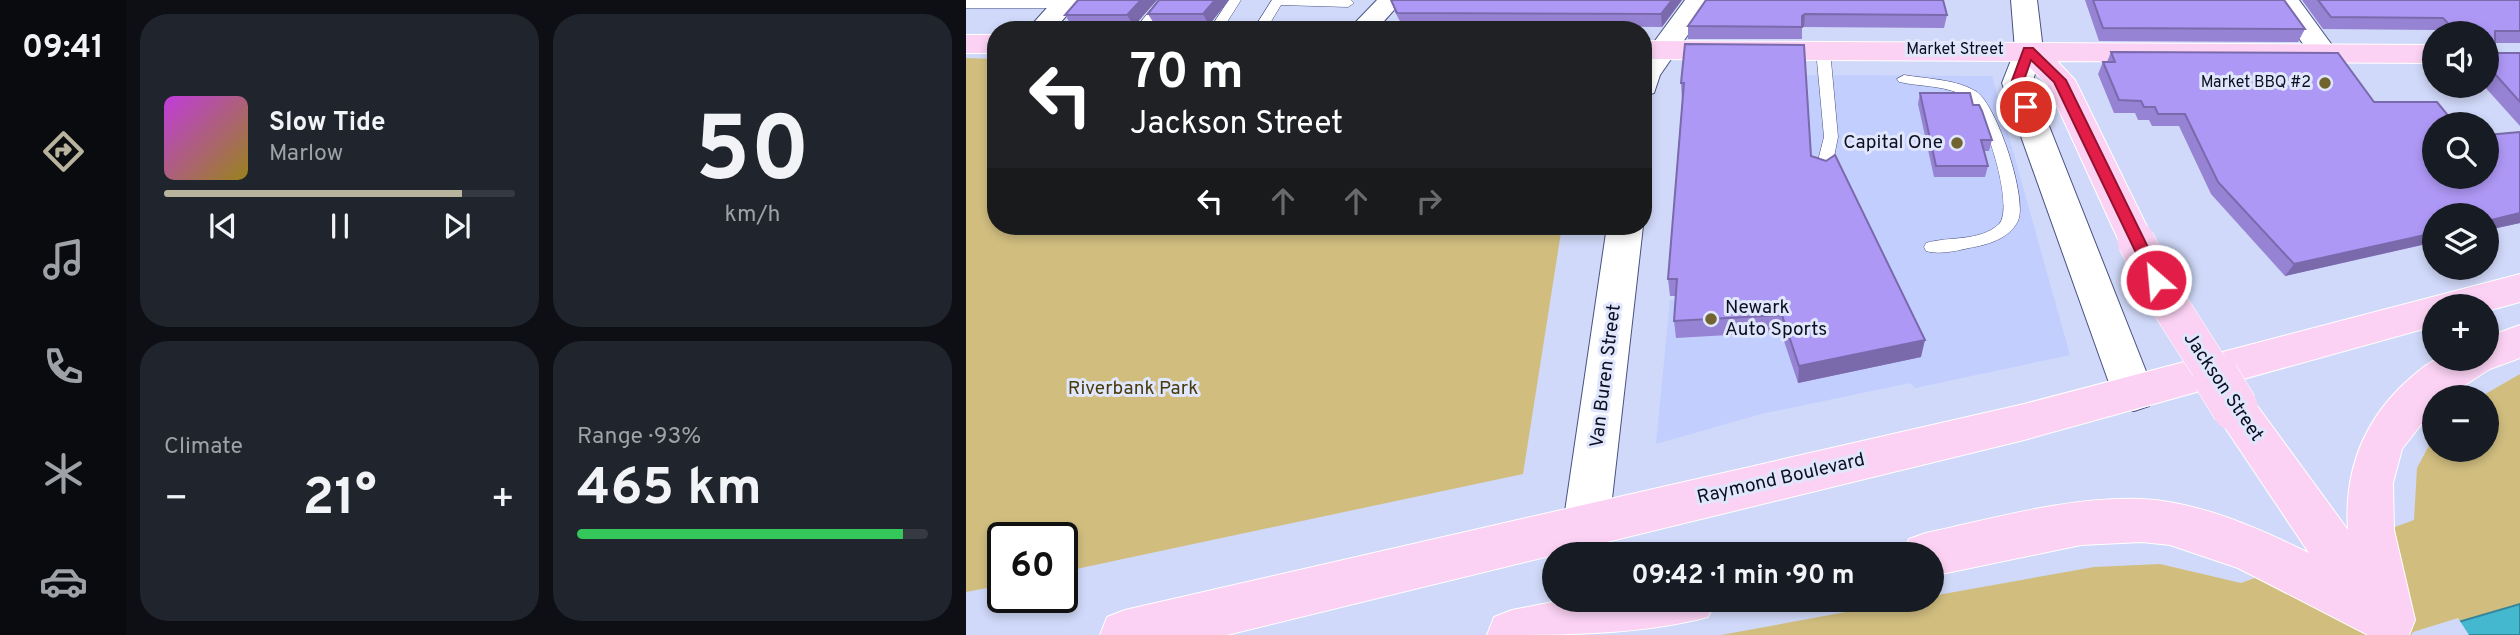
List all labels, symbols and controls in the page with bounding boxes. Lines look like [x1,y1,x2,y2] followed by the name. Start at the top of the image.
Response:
[2422,21,2499,462] map controls
[2422,21,2499,98] button: sound
[22,29,104,69] text: 09:41
[1906,40,2004,60] street label: Market Street
[1130,44,1244,106] text: 70 m
[1015,49,1106,140] icon: left
[2201,73,2311,93] place label: Market BBQ #2
[2317,75,2333,91] marker: Market BBQ #2
[1996,77,2056,137] pin
[2007,88,2045,126] icon: arrive
[695,98,810,213] text: 50
[1130,105,1343,145] text: Jackson Street
[269,107,386,140] text: Slow Tide
[2422,112,2499,189] button: search
[39,127,88,176] icon: directions
[1843,131,1943,155] place label: Capital One
[1949,135,1965,151] marker: Capital One
[269,140,343,169] text: Marlow
[1191,182,1229,220] icon: left
[1264,182,1302,220] icon: ahead
[1337,182,1375,220] icon: ahead
[1410,182,1448,220] icon: right
[725,201,780,230] text: km/h
[2422,203,2499,280] button: layers
[204,207,242,245] icon: previous
[321,207,359,245] icon: pause
[438,207,476,245] icon: next
[39,235,88,284] icon: music
[2119,243,2193,317] position arrow
[2422,294,2499,371] button: +
[1725,296,1827,342] place label: Newark Auto Sports
[1585,303,1627,449] street label: Van Buren Street
[1703,311,1719,327] marker: Newark Auto Sports
[2178,328,2268,446] street label: Jackson Street
[39,342,88,391] icon: phone
[1068,377,1198,401] park label: Riverbank Park
[2422,385,2499,462] button: −
[577,423,701,452] text: Range · 93%
[164,433,243,462] text: Climate
[1695,448,1867,510] street label: Raymond Boulevard
[39,449,88,498] icon: climate
[577,457,762,523] text: 465 km
[302,467,377,533] text: 21°
[164,476,189,525] text: −
[490,476,515,525] text: +
[987,522,1078,613] speed limit sign: 60
[39,557,88,606] icon: car
[1632,560,1854,593] text: 09:42 · 1 min · 90 m

